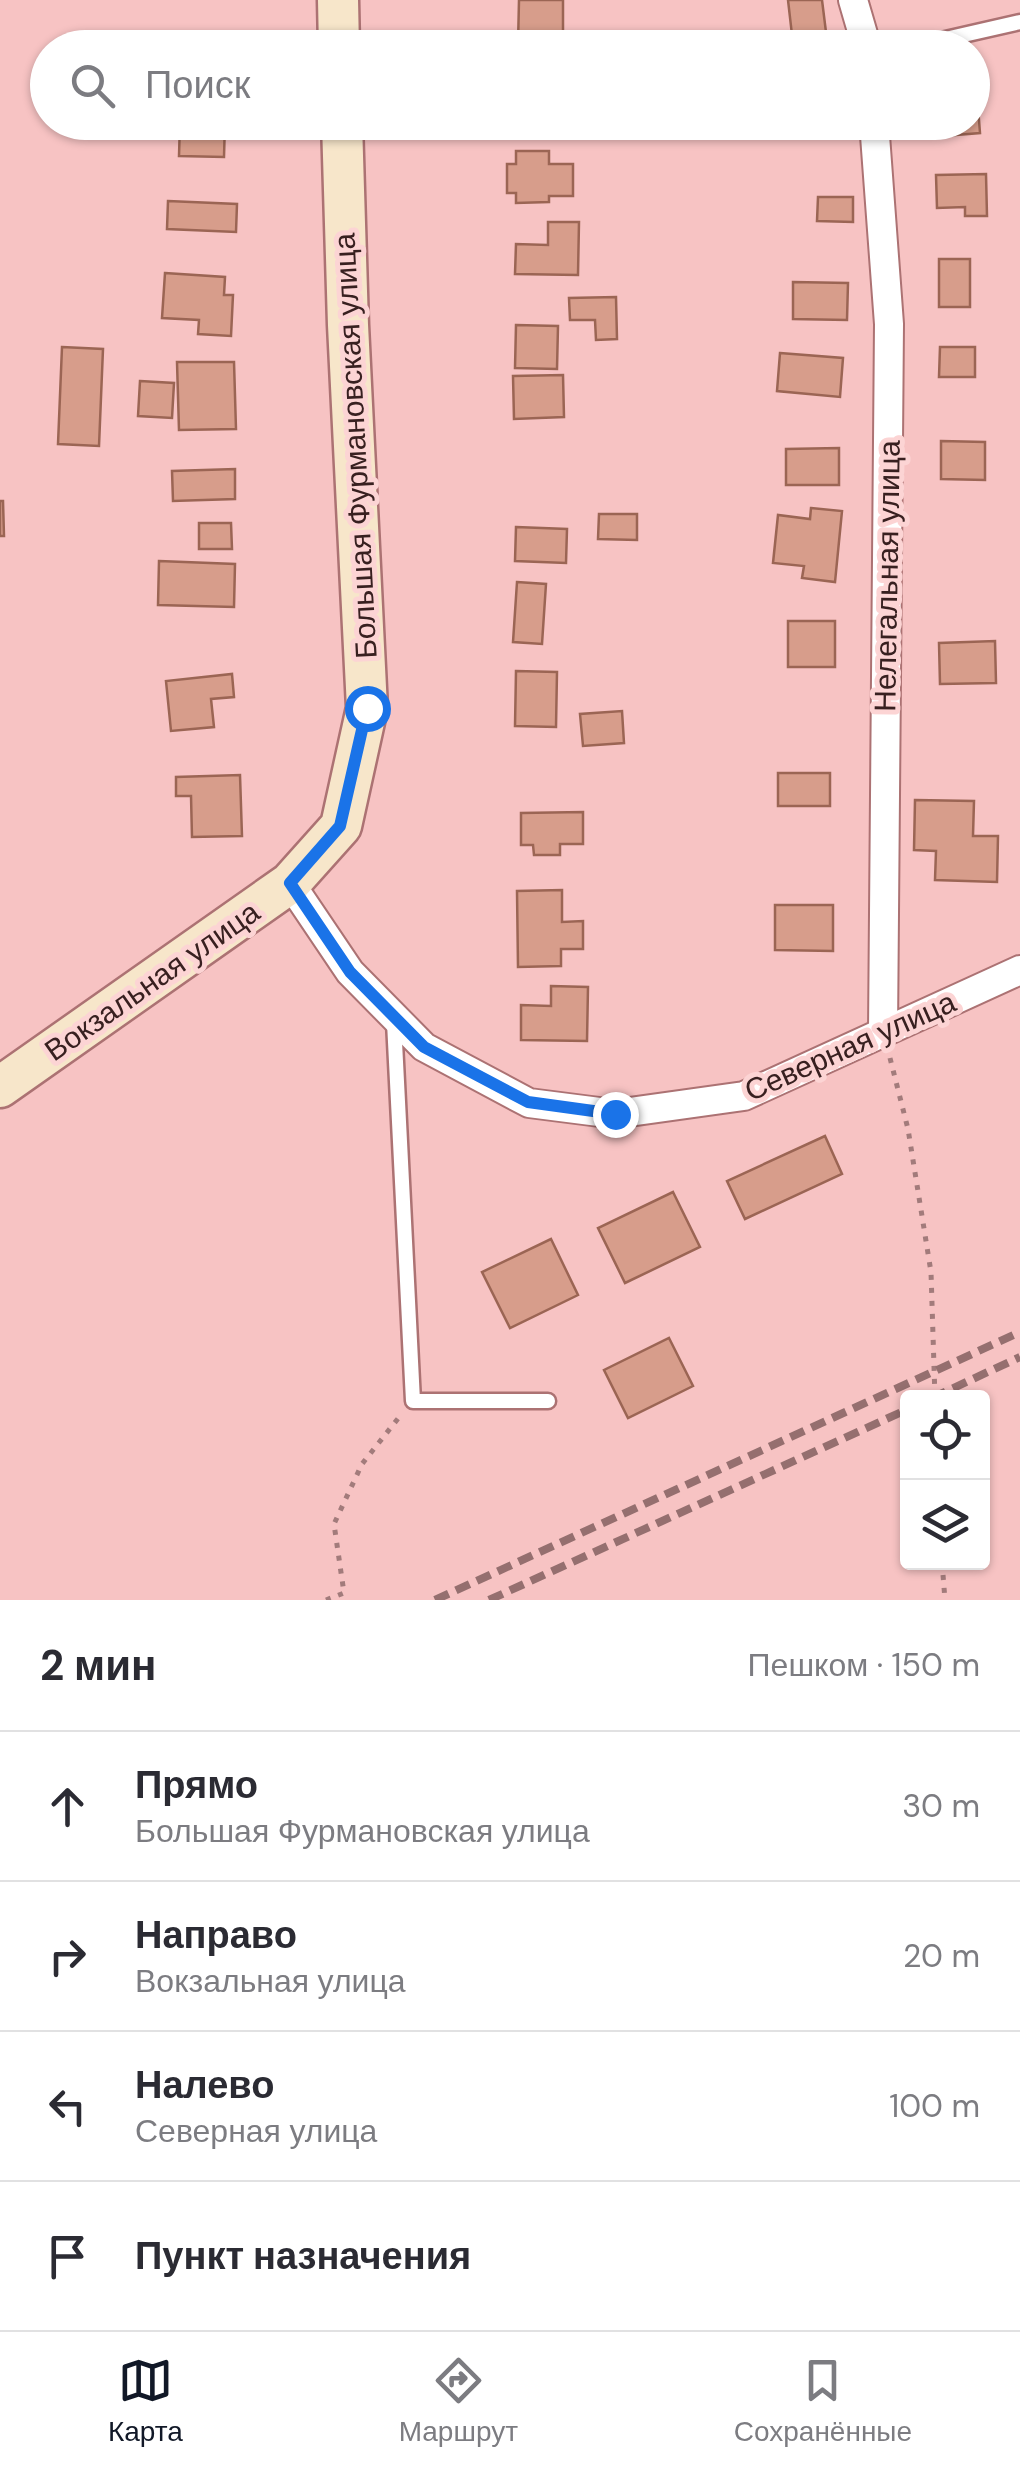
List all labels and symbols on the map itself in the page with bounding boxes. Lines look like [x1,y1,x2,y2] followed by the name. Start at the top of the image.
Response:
[324,232,386,660] street label: Большая Фурмановская улица
[865,440,909,712] street label: Нелегальная улица
[345,686,391,732] route start
[37,892,267,1070] street label: Вокзальная улица
[738,982,962,1110] street label: Северная улица
[593,1092,639,1138] route end

